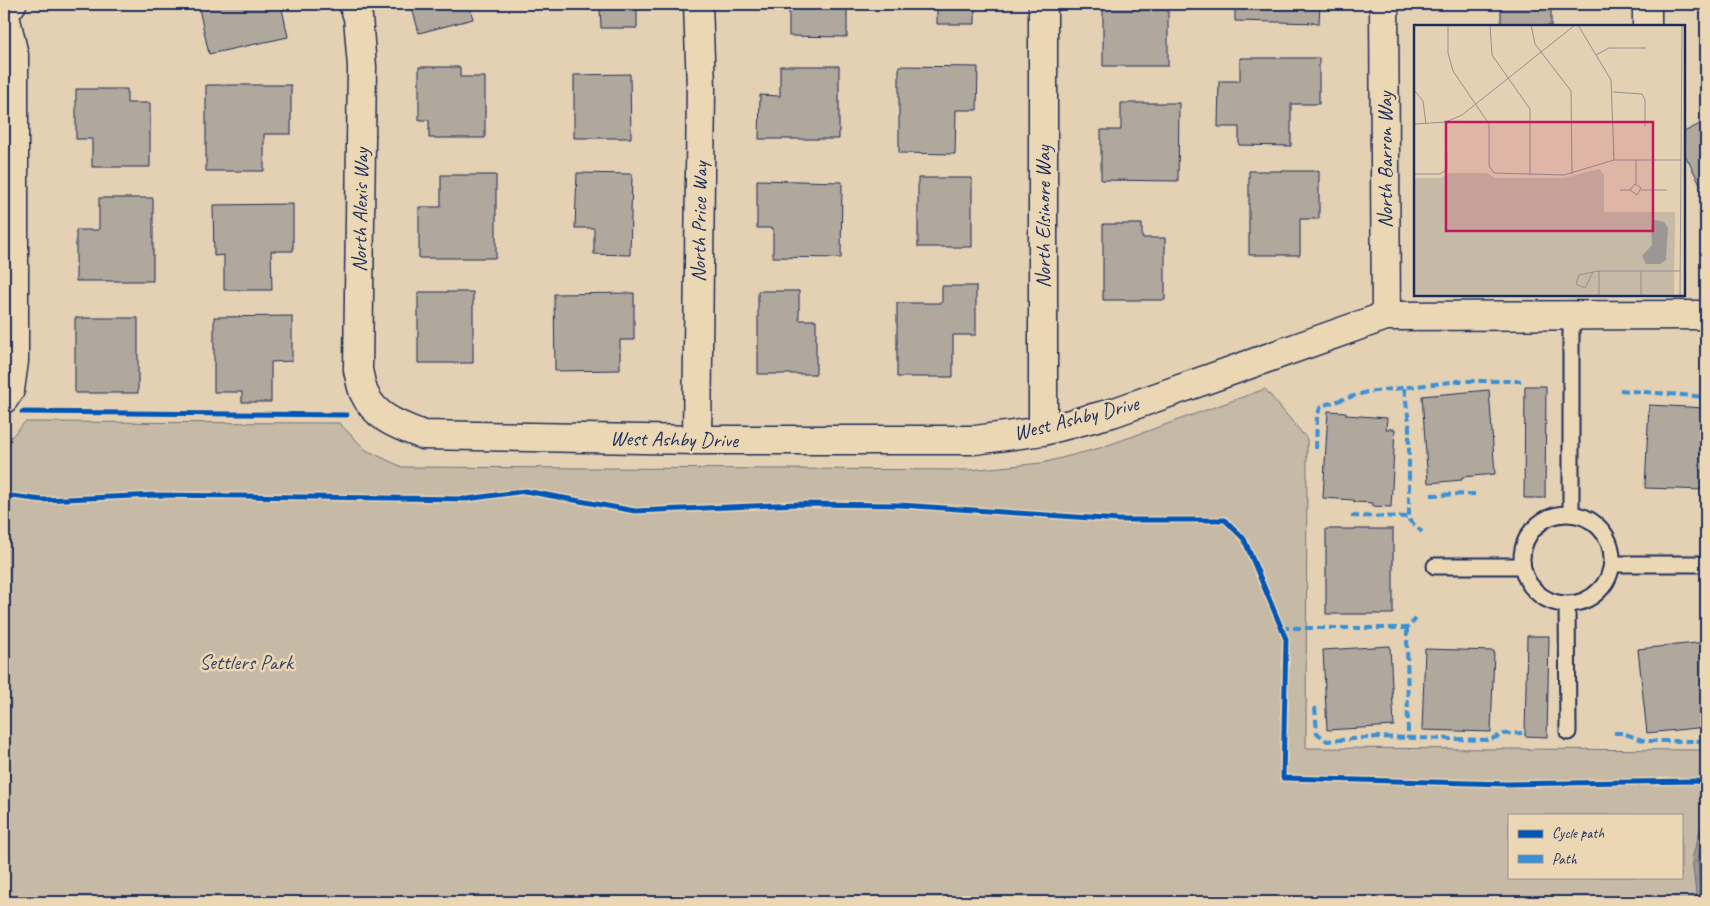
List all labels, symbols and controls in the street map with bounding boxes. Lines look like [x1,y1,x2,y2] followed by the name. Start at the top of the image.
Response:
[1414,25,1685,296] inset map
[1372,90,1398,228] street label: North Barron Way
[1030,144,1056,288] street label: North Elsinore Way
[346,146,374,272] street label: North Alexis Way
[685,160,713,282] street label: North Price Way
[1011,390,1142,446] street label: West Ashby Drive
[610,425,739,453] street label: West Ashby Drive
[199,649,295,675] park label: Settlers Park
[1508,814,1682,878] legend
[1552,824,1604,843] text: Cycle path
[1552,850,1578,869] text: Path

